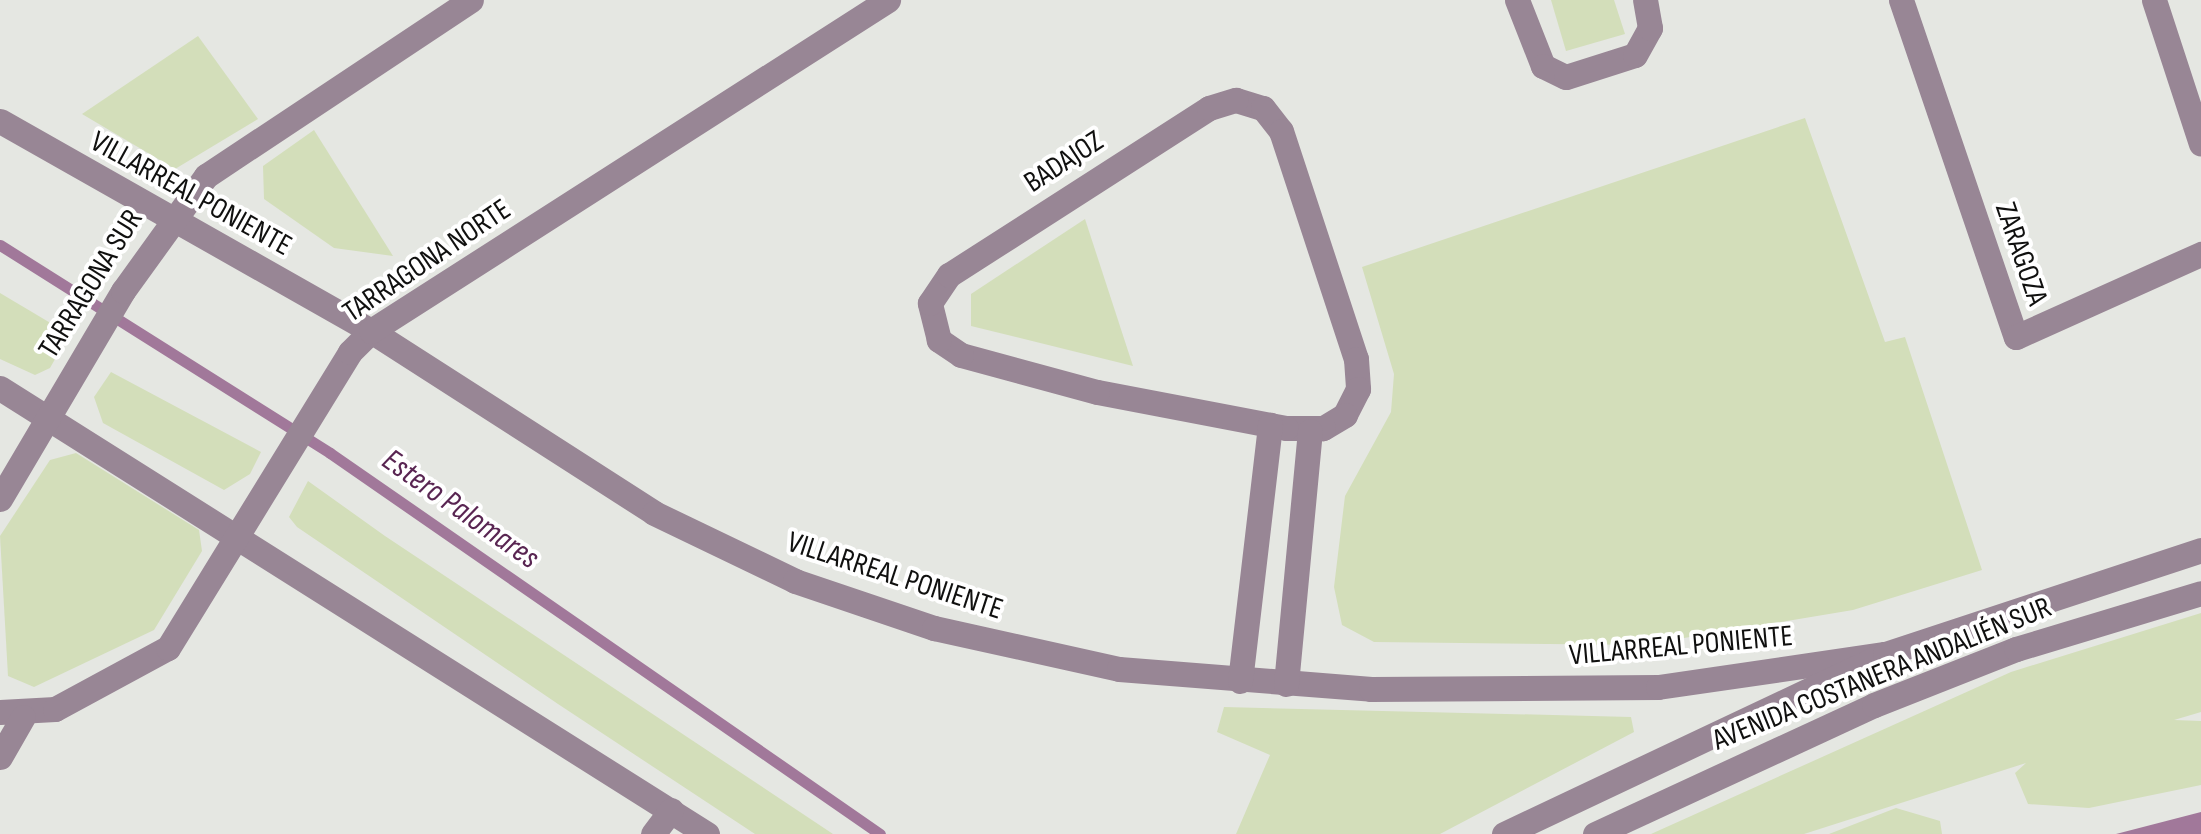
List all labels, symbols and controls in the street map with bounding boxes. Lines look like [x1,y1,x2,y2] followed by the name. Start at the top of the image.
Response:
[1018,123,1110,201] street label: BADAJOZ
[84,124,298,264] street label: VILLARREAL PONIENTE
[336,192,518,330] street label: TARRAGONA NORTE
[1987,198,2055,310] street label: ZARAGOZA
[31,203,151,365] street label: TARRAGONA SUR
[374,442,546,578] water label: Estero Palomares
[783,524,1007,628] street label: VILLARREAL PONIENTE
[1707,590,2057,758] street label: AVENIDA COSTANERA ANDALIÉN SUR
[1568,618,1794,674] street label: VILLARREAL PONIENTE

